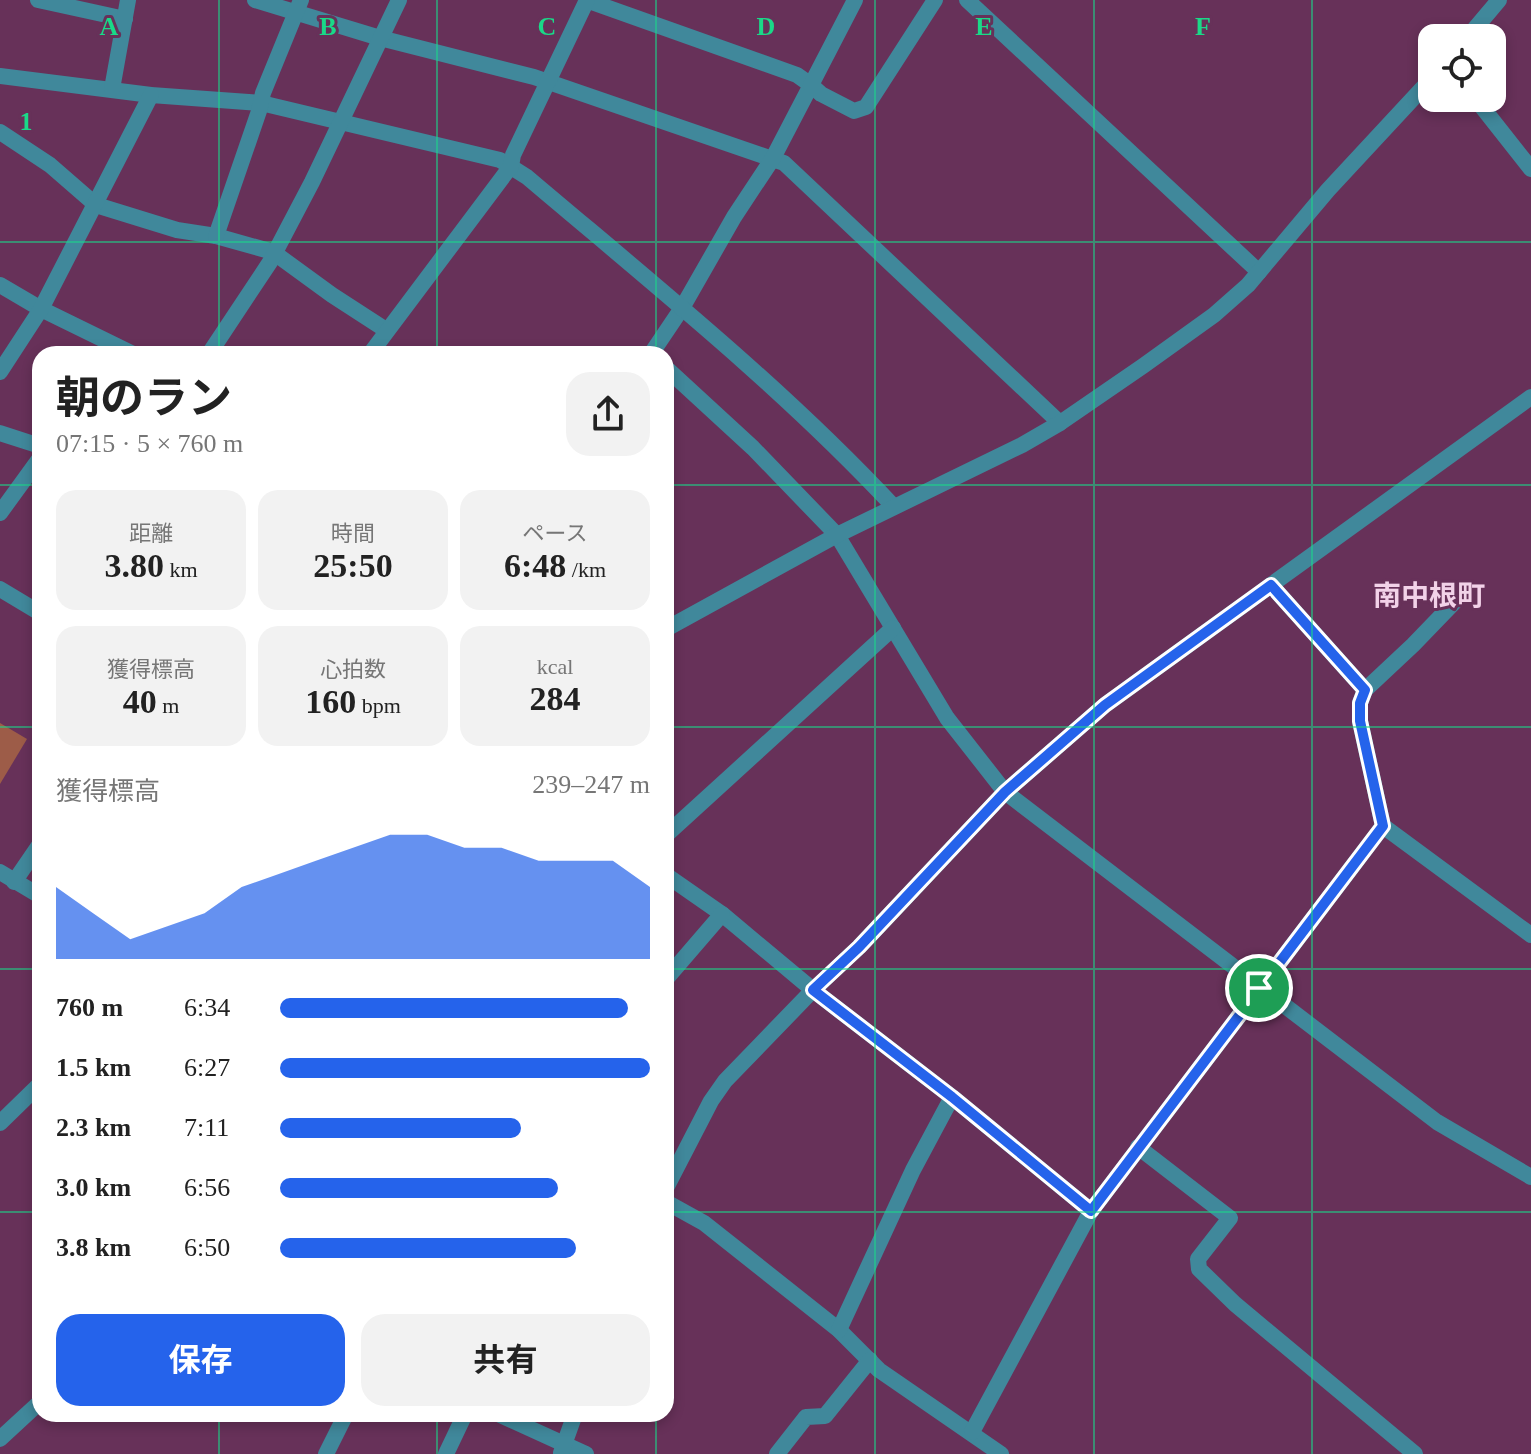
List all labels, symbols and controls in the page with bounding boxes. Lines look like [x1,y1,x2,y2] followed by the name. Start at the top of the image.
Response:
[100,12,119,41] text: A
[319,12,337,41] text: B
[538,12,556,41] text: C
[757,12,775,41] text: D
[975,12,993,41] text: E
[1195,12,1211,41] text: F
[1418,24,1506,112] map controls
[1418,24,1506,112] button: locate
[20,107,33,136] text: 1
[566,372,650,456] button: share
[56,374,232,423] text: 朝のラン
[56,429,243,458] text: 07:15 · 5 × 760 m
[129,521,173,546] text: 距離
[331,521,375,546] text: 時間
[523,521,587,546] text: ペース
[104,547,164,584] text: 3.80
[313,547,393,584] text: 25:50
[504,547,566,584] text: 6:48
[164,557,198,582] text: km
[566,557,606,582] text: /km
[1373,580,1485,611] district label: 南中根町
[537,654,573,679] text: kcal
[107,657,195,682] text: 獲得標高
[320,657,386,682] text: 心拍数
[530,680,581,717] text: 284
[123,683,157,720] text: 40
[305,683,356,720] text: 160
[157,693,179,718] text: m
[356,693,401,718] text: bpm
[532,770,650,799] text: 239–247 m
[56,777,160,806] text: 獲得標高
[1225,954,1293,1022] pin
[1237,966,1281,1010] icon: arrive
[56,993,123,1022] text: 760 m
[184,993,230,1022] text: 6:34
[56,1053,131,1082] text: 1.5 km
[184,1053,230,1082] text: 6:27
[56,1113,131,1142] text: 2.3 km
[184,1113,229,1142] text: 7:11
[56,1173,131,1202] text: 3.0 km
[184,1173,230,1202] text: 6:56
[56,1233,131,1262] text: 3.8 km
[184,1233,230,1262] text: 6:50
[56,1314,345,1406] button: 保存
[361,1314,650,1406] button: 共有

